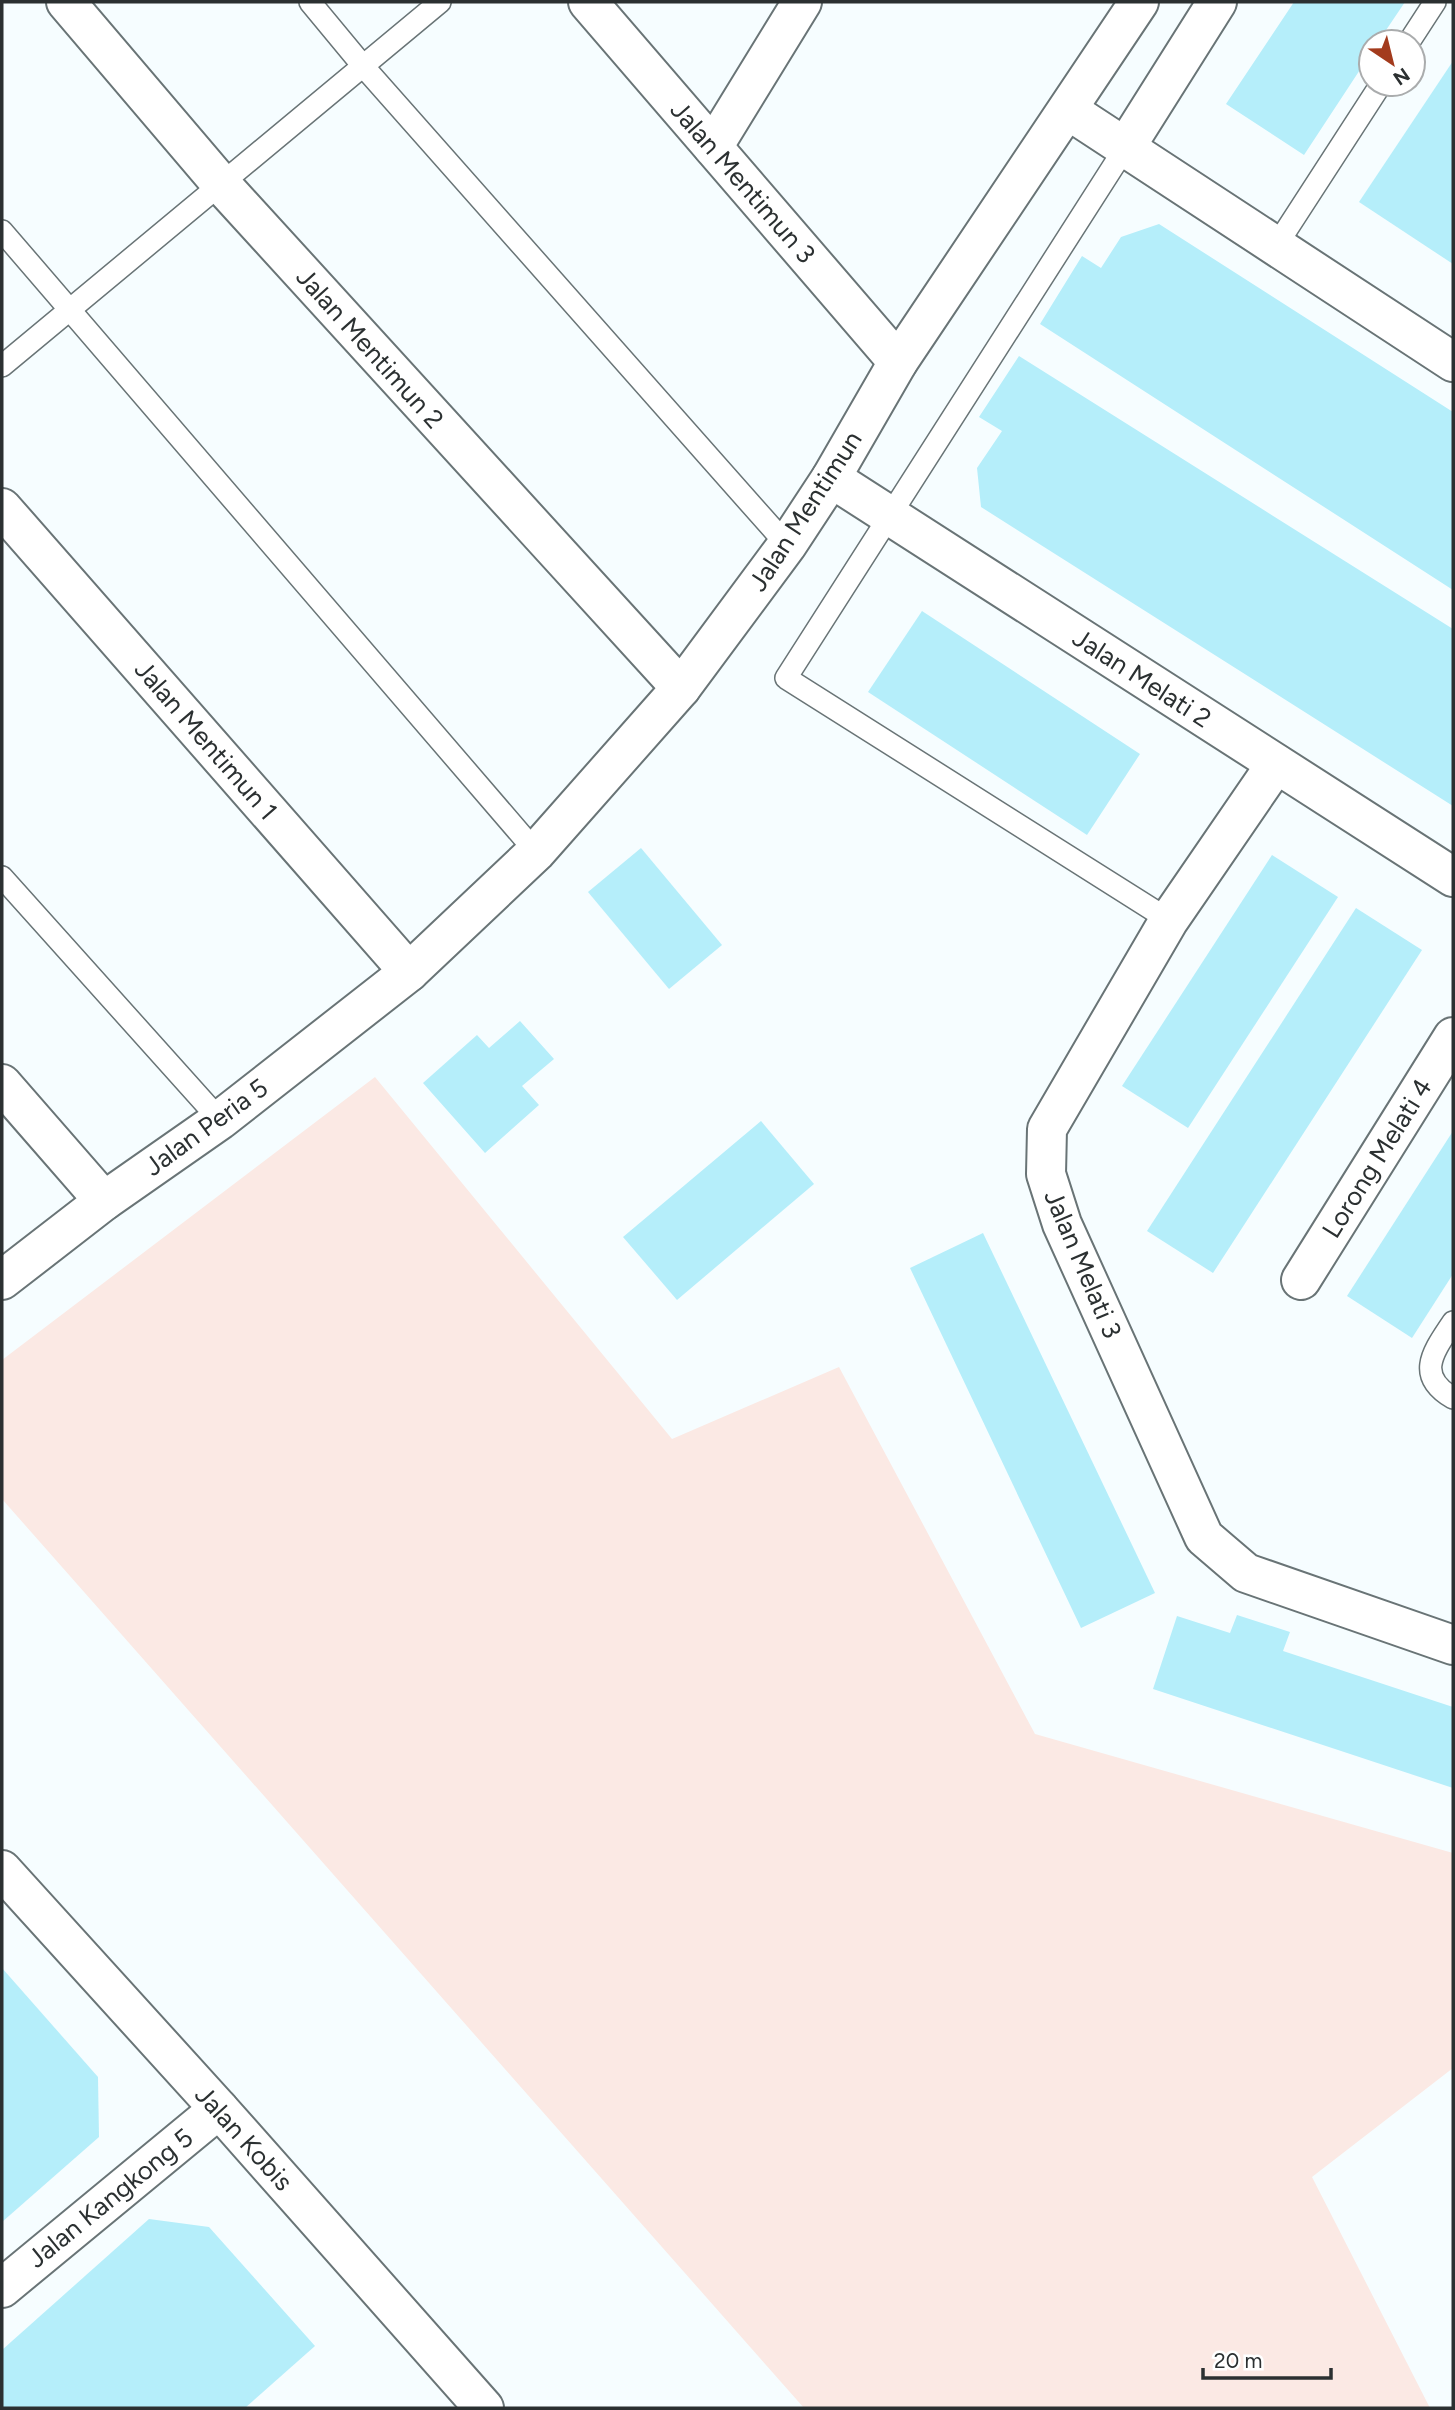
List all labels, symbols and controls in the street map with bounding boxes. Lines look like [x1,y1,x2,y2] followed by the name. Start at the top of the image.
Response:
[1357,28,1427,98] north arrow
[1389,63,1414,90] text: N
[664,94,822,270] street label: Jalan Mentimun 3
[289,261,451,435] street label: Jalan Mentimun 2
[741,425,869,597] street label: Jalan Mentimun
[1067,621,1217,735] street label: Jalan Melati 2
[128,653,284,827] street label: Jalan Mentimun 1
[138,1071,274,1183] street label: Jalan Peria 5
[1315,1072,1439,1244] street label: Lorong Melati 4
[1037,1185,1129,1343] street label: Jalan Melati 3
[188,2079,300,2197] street label: Jalan Kobis
[21,2121,199,2275] street label: Jalan Kangkong 5
[1203,2336,1331,2380] scale bar
[1214,2348,1262,2373] text: 20 m

